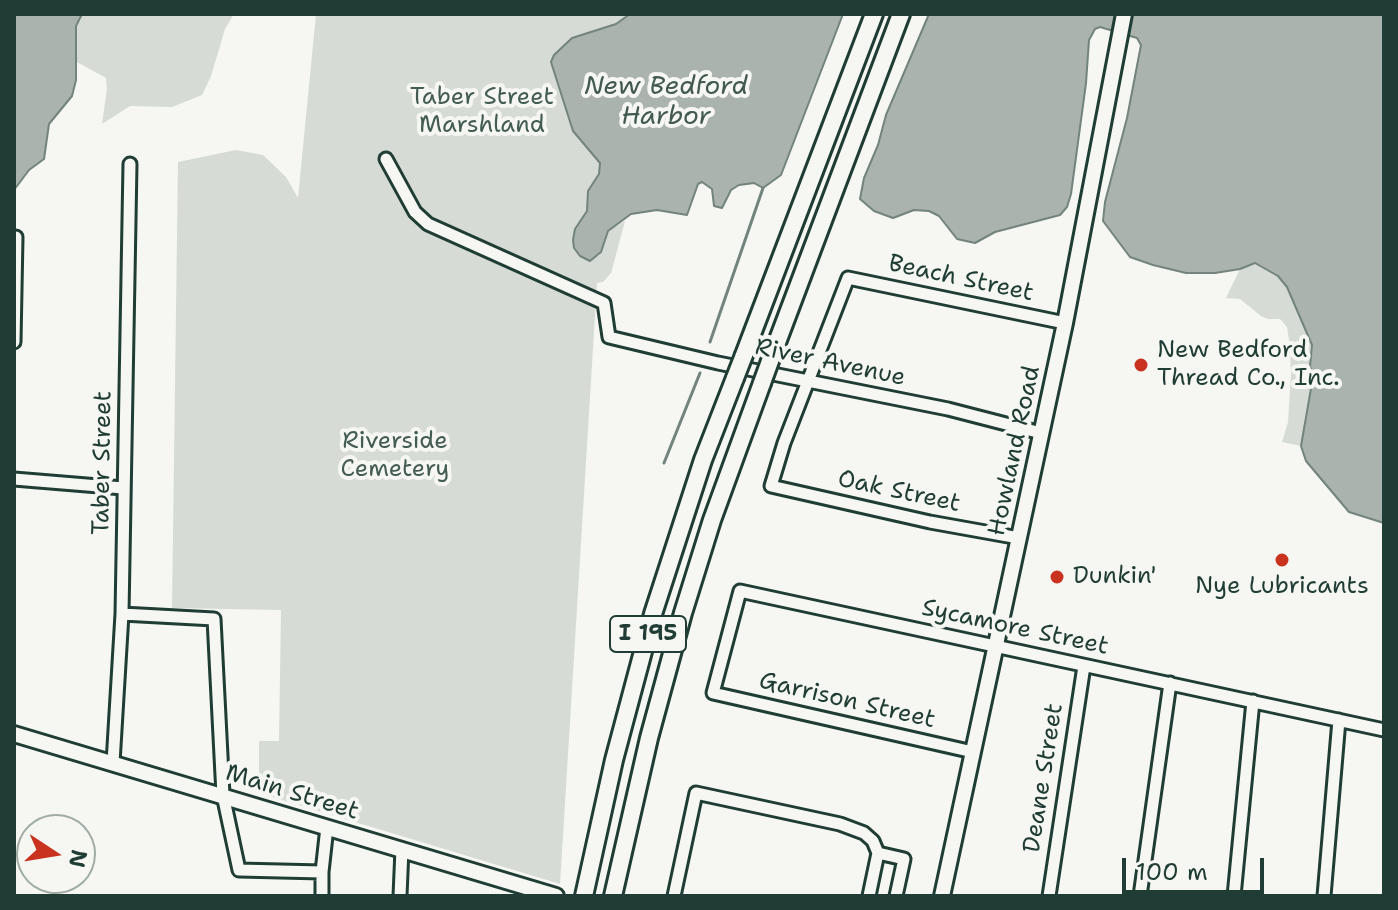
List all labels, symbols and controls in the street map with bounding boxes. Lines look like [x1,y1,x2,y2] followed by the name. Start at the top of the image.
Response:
[584,71,748,132] water label: New Bedford Harbor
[410,84,554,140] park label: Taber Street Marshland
[886,250,1036,308] street label: Beach Street
[752,333,908,393] street label: River Avenue
[1157,337,1339,393] place label: New Bedford Thread Co., Inc.
[1132,356,1150,374] marker: New Bedford Thread Co., Inc.
[983,363,1047,539] street label: Howland Road
[87,391,119,535] street label: Taber Street
[341,428,449,484] park label: Riverside Cemetery
[835,465,963,519] street label: Oak Street
[1273,551,1291,569] marker: Nye Lubricants
[1073,563,1156,591] place label: Dunkin'
[1048,568,1066,586] marker: Dunkin'
[1195,573,1369,601] place label: Nye Lubricants
[919,594,1111,662] street label: Sycamore Street
[610,616,686,652] road number: I 195
[756,667,938,735] street label: Garrison Street
[1018,701,1070,855] street label: Deane Street
[222,759,362,827] street label: Main Street
[16,814,96,894] north arrow
[1126,842,1268,892] scale bar
[62,847,94,870] text: N
[1136,856,1208,888] text: 100 m

